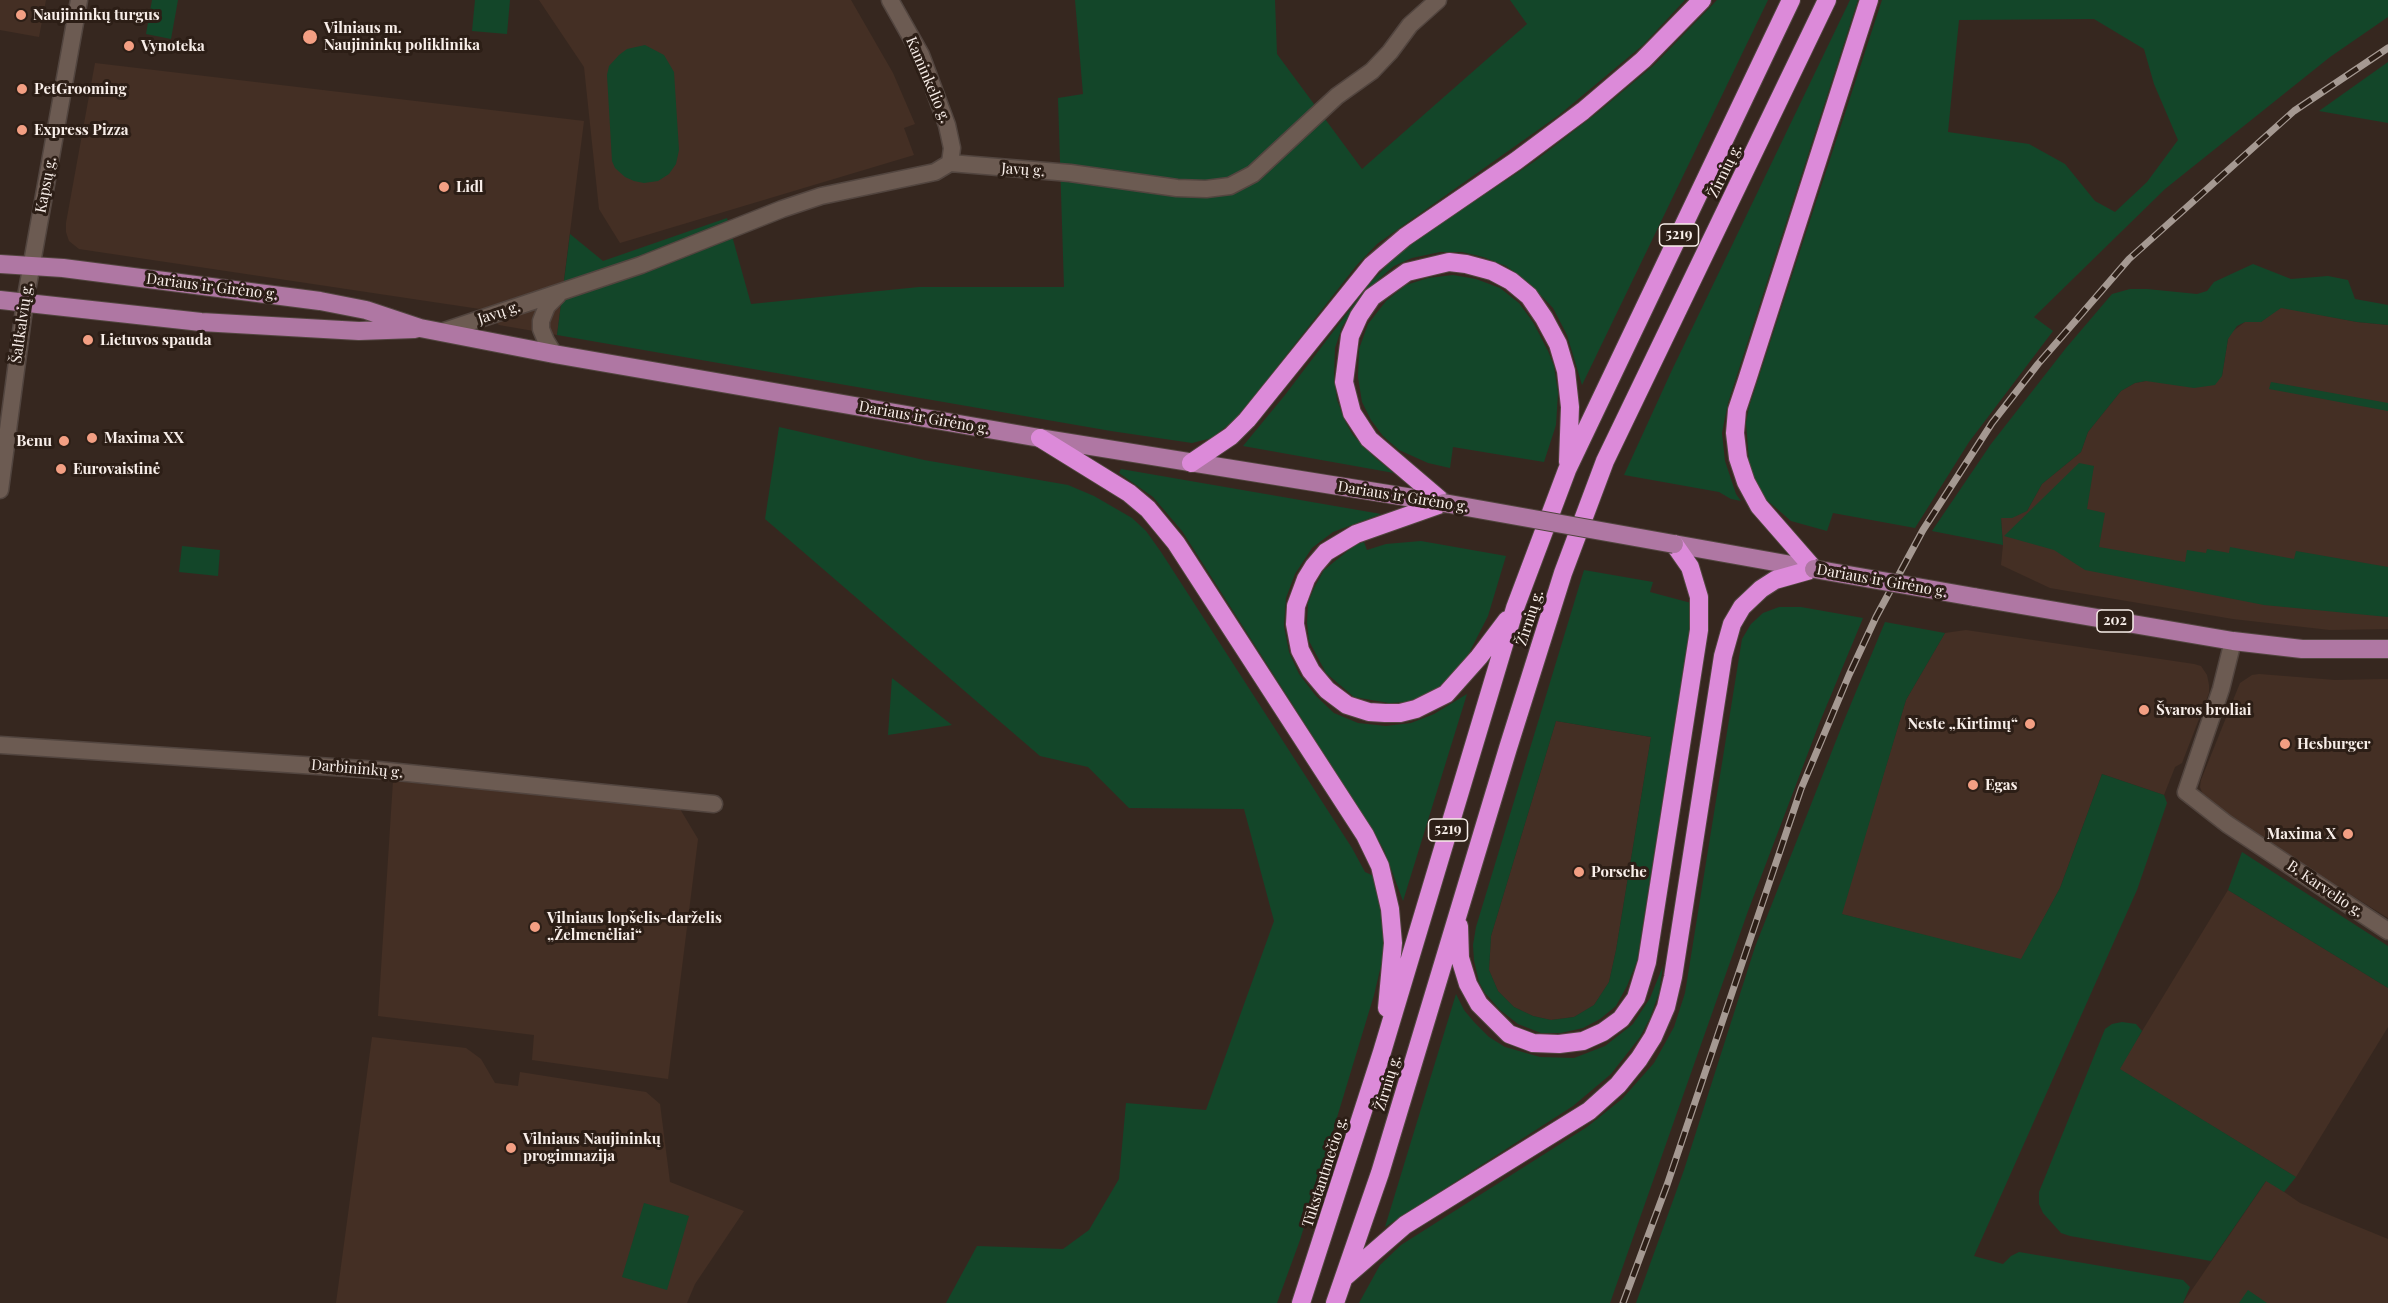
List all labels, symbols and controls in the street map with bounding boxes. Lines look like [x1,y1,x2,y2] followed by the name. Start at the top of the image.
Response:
[33,6,160,24] place label: Naujininkų turgus
[14,8,28,22] marker: Naujininkų turgus
[324,19,480,54] place label: Vilniaus m. Naujininkų poliklinika
[301,28,319,46] marker: Vilniaus m. Naujininkų poliklinika
[902,34,954,126] street label: Kaminkelio g.
[141,37,205,55] place label: Vynoteka
[122,39,136,53] marker: Vynoteka
[34,80,127,98] place label: PetGrooming
[15,82,29,96] marker: PetGrooming
[34,121,129,139] place label: Express Pizza
[15,123,29,137] marker: Express Pizza
[1704,141,1746,201] street label: Žirnių g.
[32,155,60,215] street label: Kapsų g.
[1001,160,1045,180] street label: Javų g.
[456,178,484,196] place label: Lidl
[437,180,451,194] marker: Lidl
[1660,224,1698,246] road number: 5219
[145,270,279,304] street label: Dariaus ir Girėno g.
[7,282,37,364] street label: Šaltkalvių g.
[476,298,522,328] street label: Javų g.
[100,331,212,349] place label: Lietuvos spauda
[81,333,95,347] marker: Lietuvos spauda
[857,398,991,438] street label: Dariaus ir Girėno g.
[104,429,184,447] place label: Maxima XX
[85,431,99,445] marker: Maxima XX
[16,432,52,450] place label: Benu
[57,434,71,448] marker: Benu
[73,460,160,478] place label: Eurovaistinė
[54,462,68,476] marker: Eurovaistinė
[1336,478,1470,516] street label: Dariaus ir Girėno g.
[1815,561,1949,601] street label: Dariaus ir Girėno g.
[1513,588,1547,648] street label: Žirnių g.
[2097,610,2133,632] road number: 202
[2156,701,2251,719] place label: Švaros broliai
[2137,703,2151,717] marker: Švaros broliai
[1907,715,2018,733] place label: Neste „Kirtimų“
[2023,717,2037,731] marker: Neste „Kirtimų“
[2297,735,2371,753] place label: Hesburger
[2278,737,2292,751] marker: Hesburger
[310,756,404,782] street label: Darbininkų g.
[1985,776,2017,794] place label: Egas
[1966,778,1980,792] marker: Egas
[1428,819,1468,841] road number: 5219
[2266,825,2336,843] place label: Maxima X
[2341,827,2355,841] marker: Maxima X
[2284,857,2366,921] street label: B. Karvelio g.
[1591,863,1647,881] place label: Porsche
[1572,865,1586,879] marker: Porsche
[547,909,722,944] place label: Vilniaus lopšelis-darželis „Želmenėliai“
[528,920,542,934] marker: Vilniaus lopšelis-darželis „Želmenėliai“
[1371,1053,1405,1113] street label: Žirnių g.
[1299,1114,1351,1230] street label: Tūkstantmečio g.
[523,1130,661,1165] place label: Vilniaus Naujininkų progimnazija
[504,1141,518,1155] marker: Vilniaus Naujininkų progimnazija

